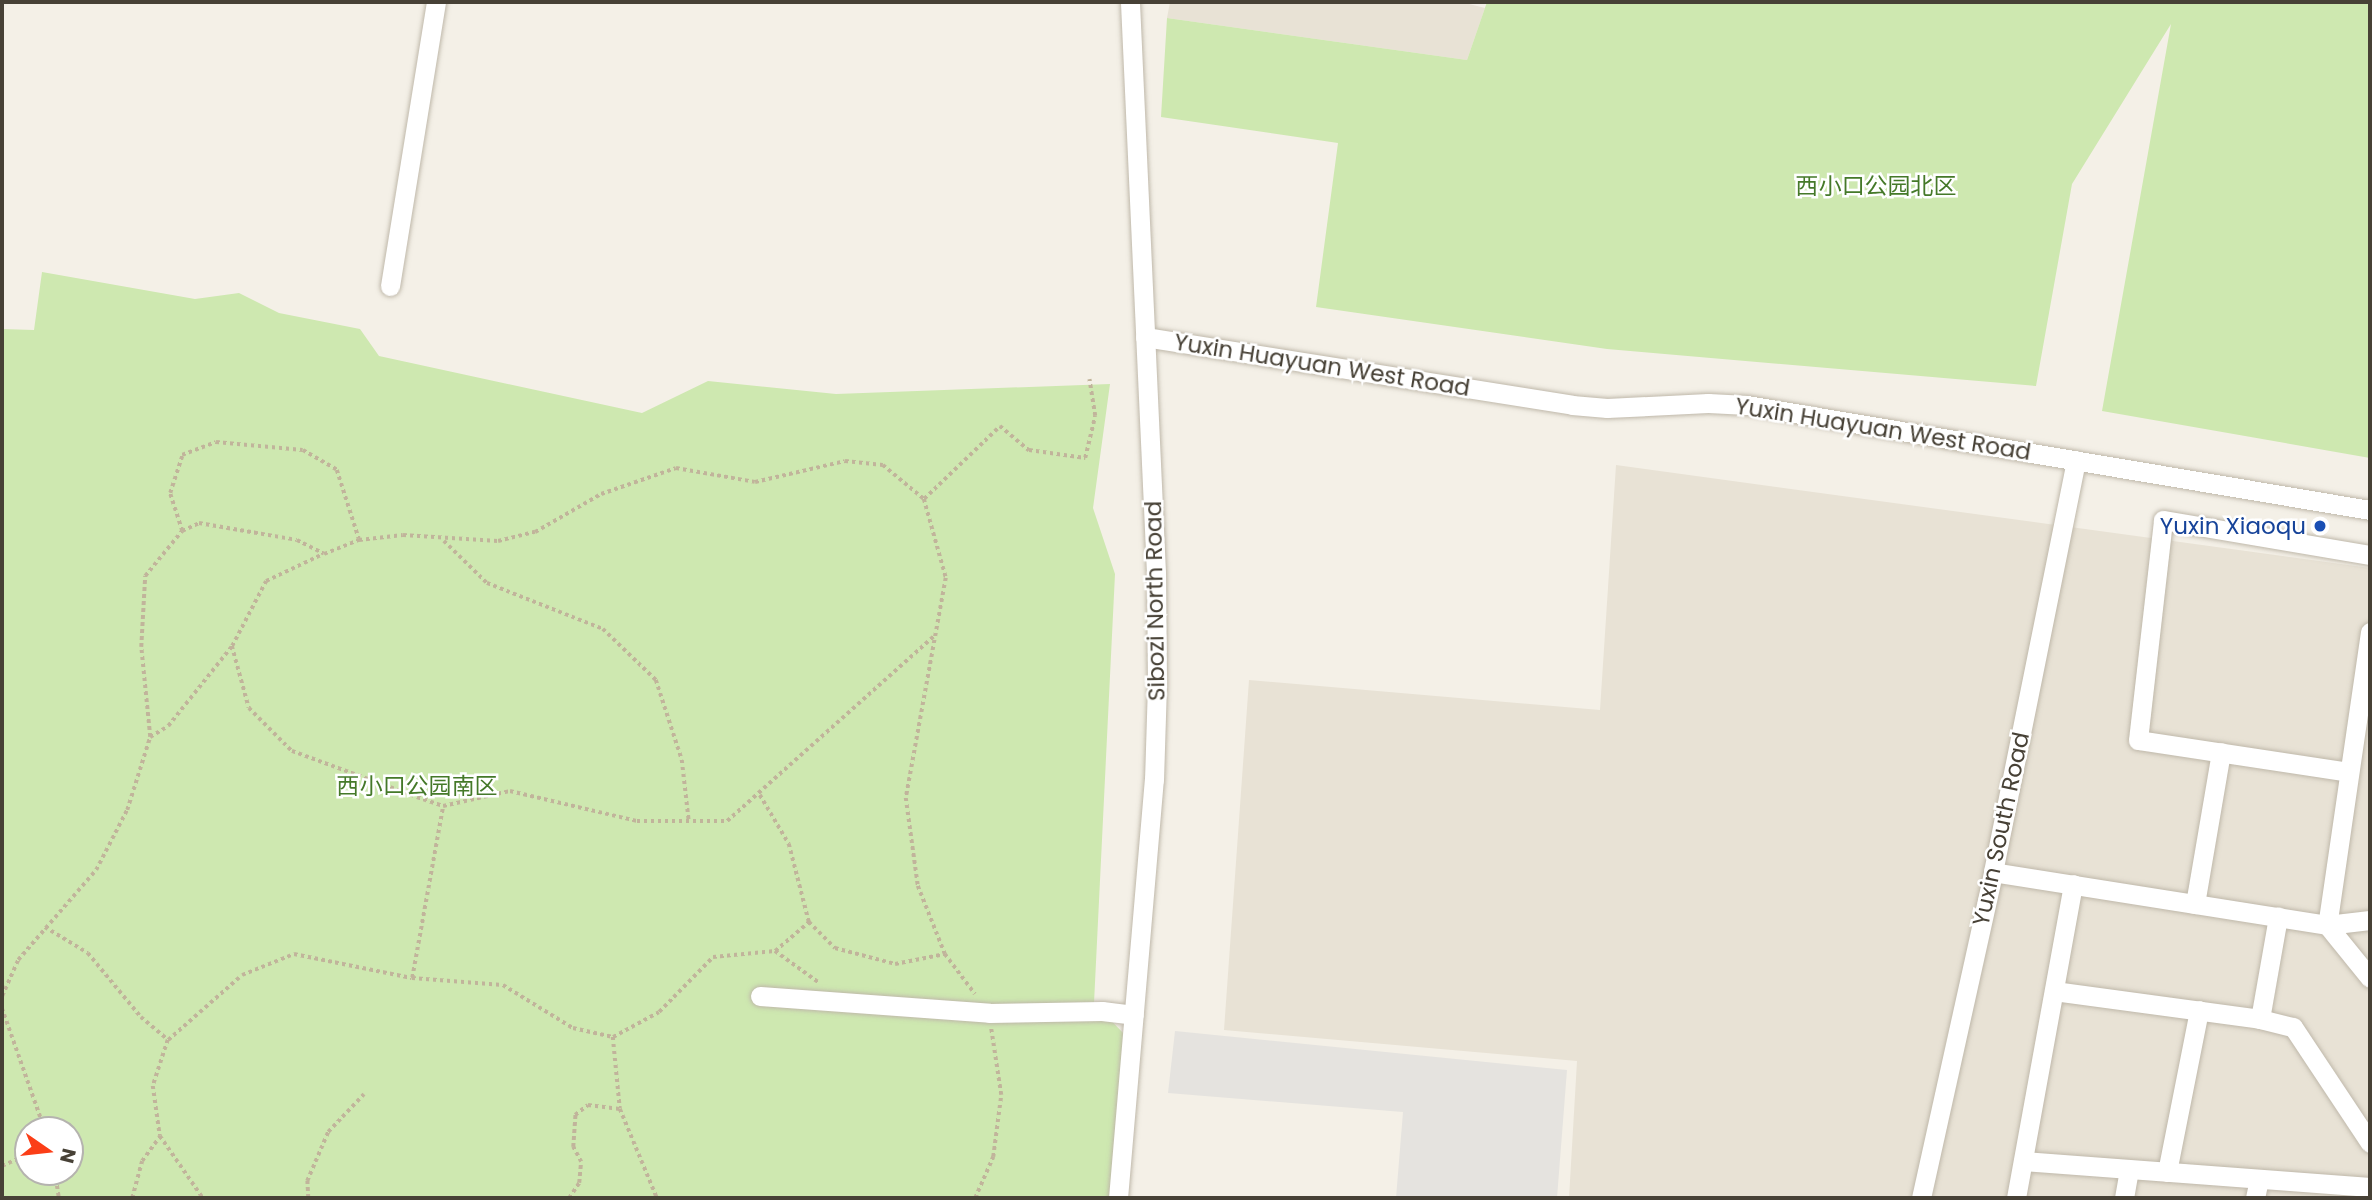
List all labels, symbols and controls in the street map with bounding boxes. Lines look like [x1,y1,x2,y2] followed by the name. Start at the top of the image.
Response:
[1796,172,1956,200] park label: 西小口公园北区
[1172,328,1472,402] street label: Yuxin Huayuan West Road
[1733,392,2033,466] street label: Yuxin Huayuan West Road
[1139,501,1171,701] street label: Sibozi North Road
[2160,512,2306,540] place label: Yuxin Xiaoqu
[2312,518,2328,534] marker: Yuxin Xiaoqu
[1967,729,2035,929] street label: Yuxin South Road
[337,772,497,800] park label: 西小口公园南区
[14,1116,84,1186] north arrow
[53,1146,83,1166] text: N

